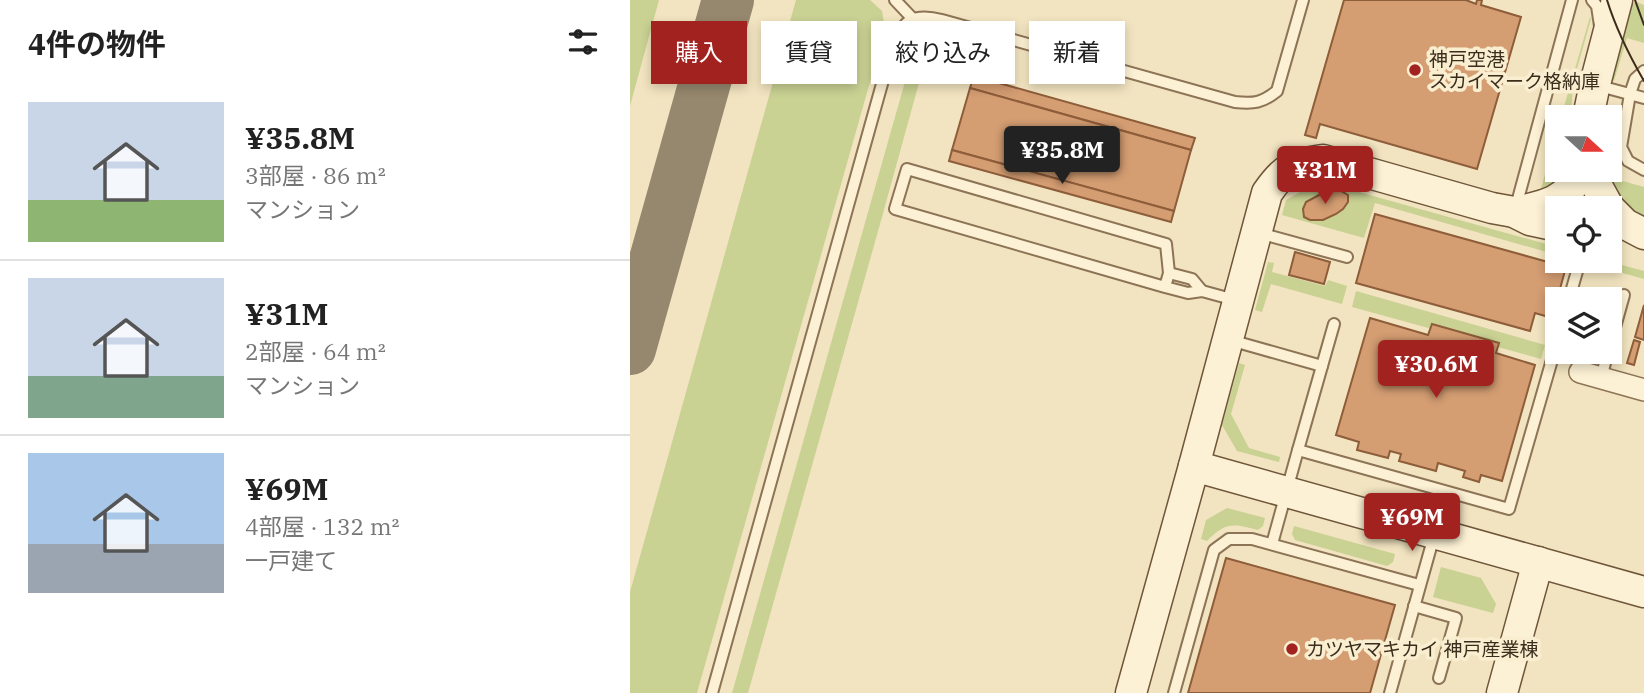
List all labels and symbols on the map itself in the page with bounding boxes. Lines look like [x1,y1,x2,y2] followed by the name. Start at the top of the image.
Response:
[1429,47,1600,93] place label: 神戸空港 スカイマーク格納庫
[1407,62,1423,78] marker: 神戸空港 スカイマーク格納庫
[1545,105,1622,182] north arrow
[1005,127,1119,186] pin: ¥35.8M
[1284,146,1366,206] pin: ¥31M
[1379,340,1493,400] pin: ¥30.6M
[1371,494,1453,553] pin: ¥69M
[1306,637,1538,661] place label: カツヤマキカイ 神戸産業棟
[1284,641,1300,657] marker: カツヤマキカイ 神戸産業棟

